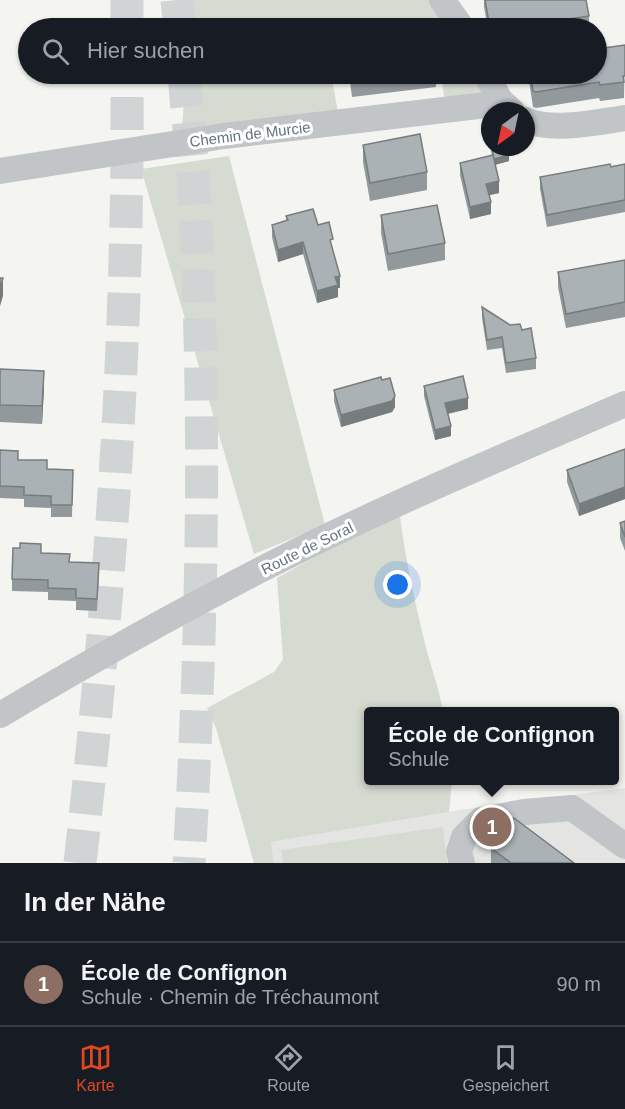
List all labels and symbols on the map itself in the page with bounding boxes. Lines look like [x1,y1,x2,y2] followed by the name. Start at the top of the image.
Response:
[481,102,535,156] north arrow
[189,118,311,150] street label: Chemin de Murcie
[258,518,356,578] street label: Route de Soral
[383,570,412,599] your location
[472,804,512,850] pin: 1

